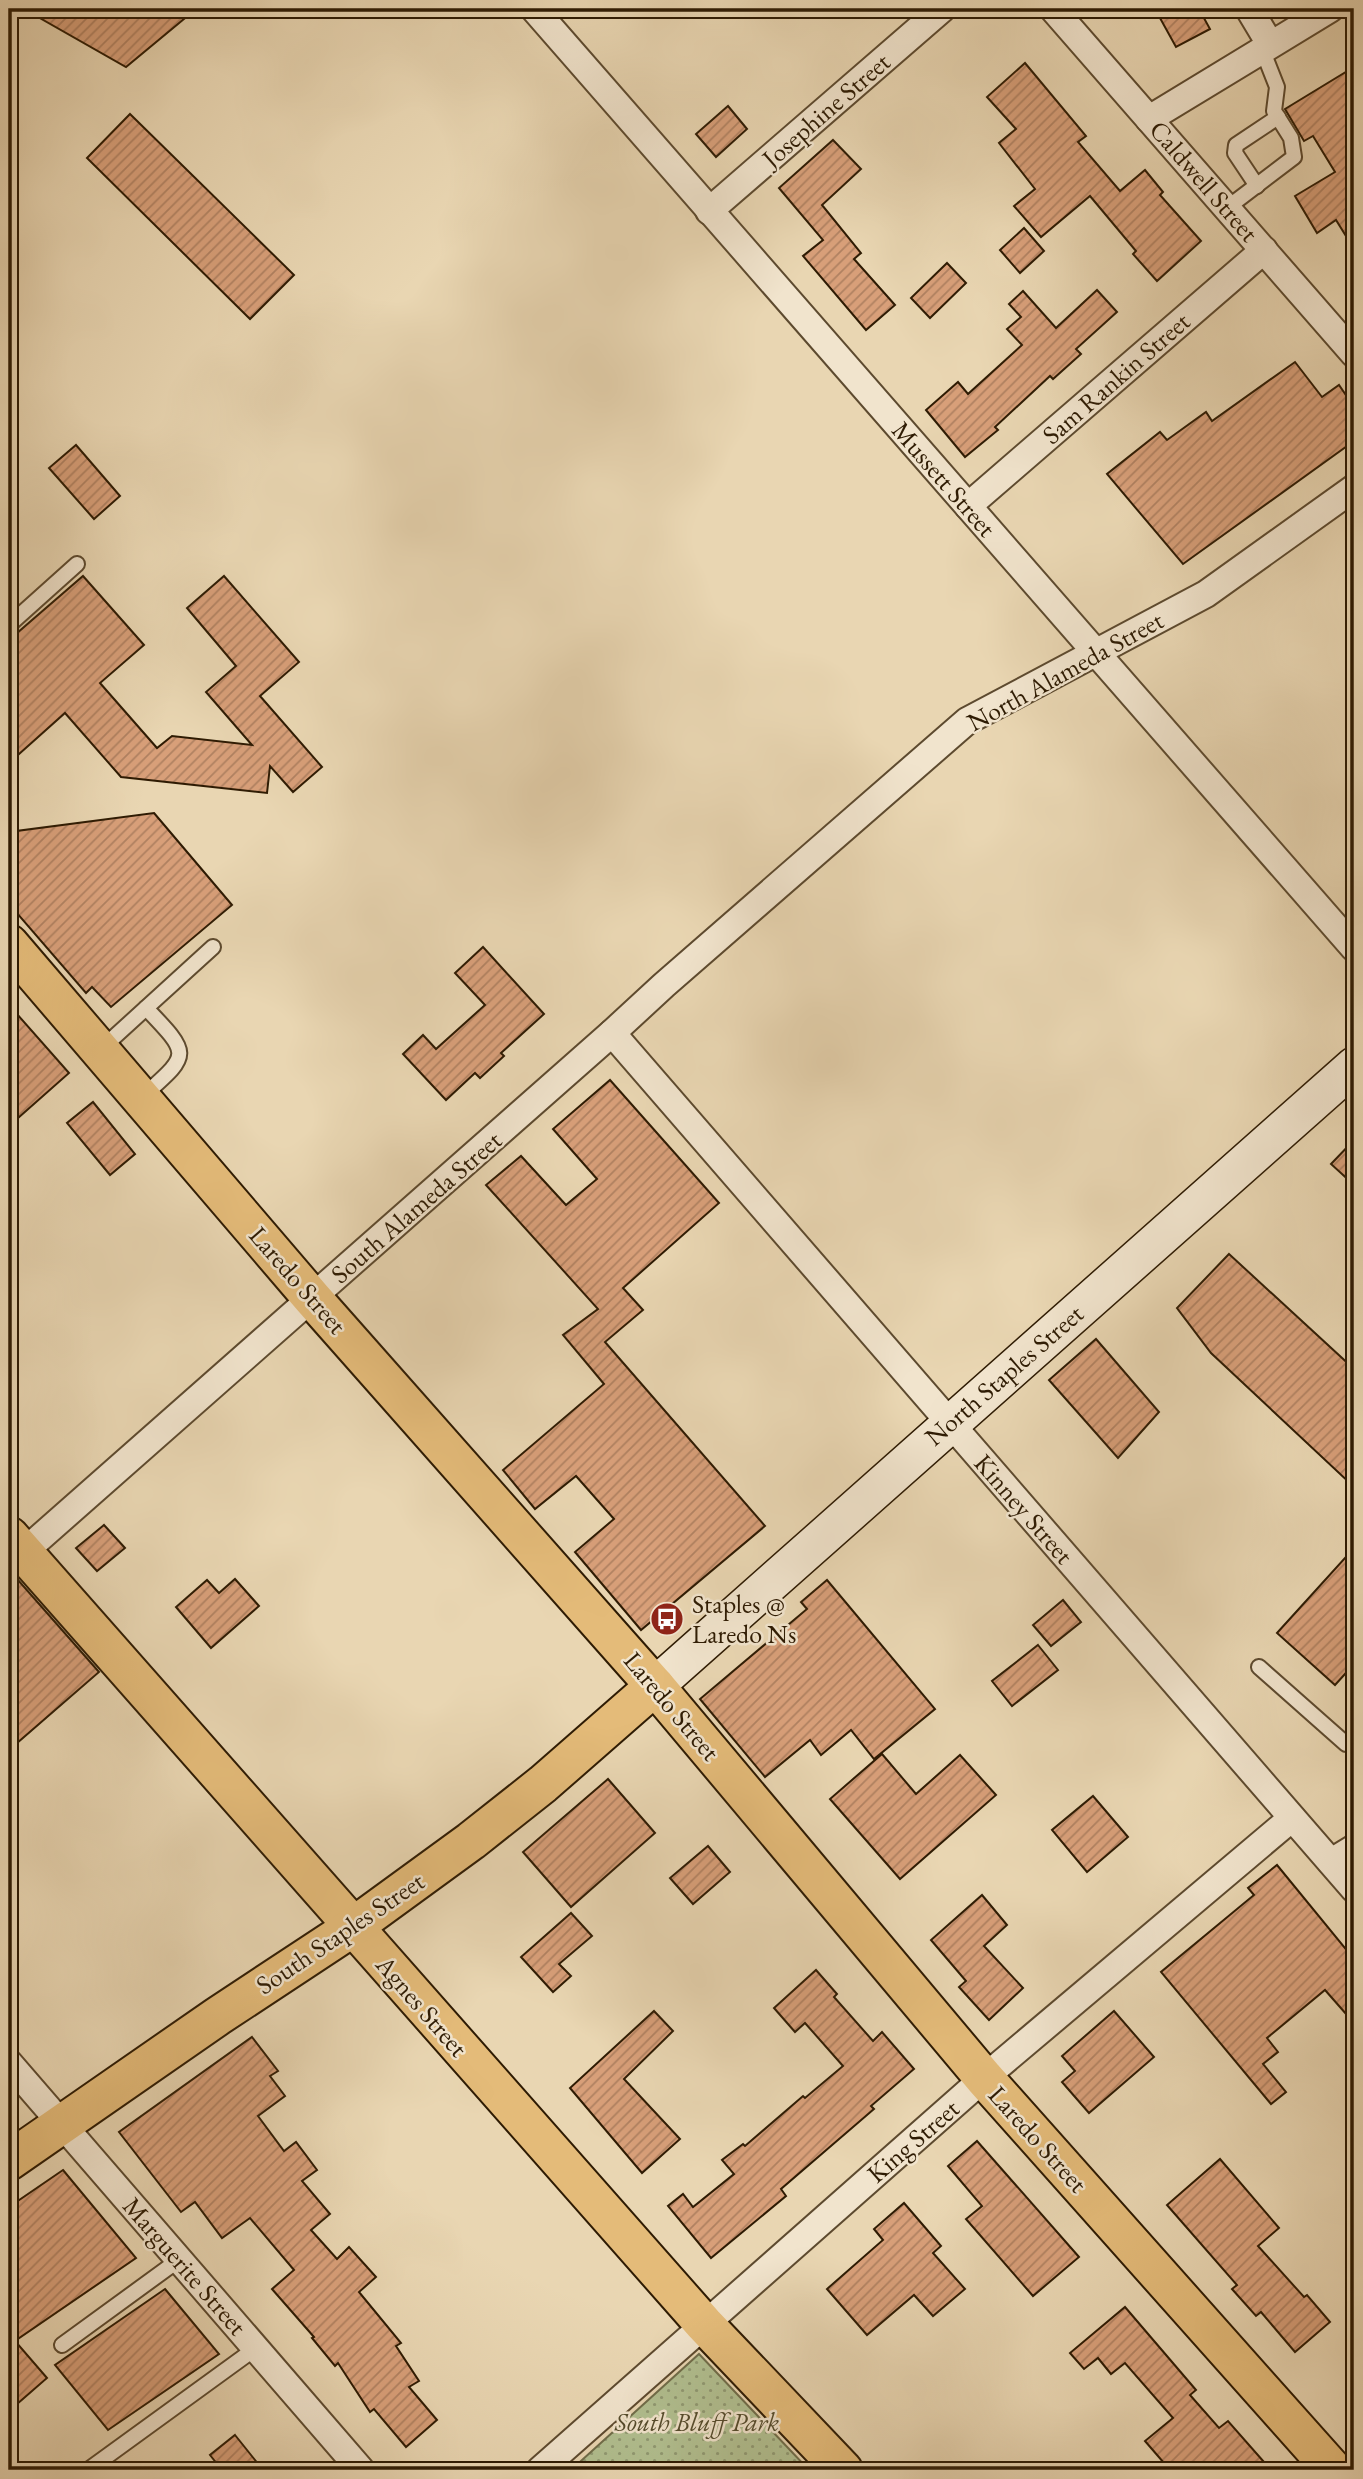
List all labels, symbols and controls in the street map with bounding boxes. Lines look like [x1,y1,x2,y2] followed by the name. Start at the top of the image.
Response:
[753,45,897,176] street label: Josephine Street
[1142,113,1266,249] street label: Caldwell Street
[1035,304,1197,452] street label: Sam Rankin Street
[884,414,1004,544] street label: Mussett Street
[961,603,1169,739] street label: North Alameda Street
[323,1123,509,1291] street label: South Alameda Street
[242,1219,354,1341] street label: Laredo Street
[917,1297,1091,1453] street label: North Staples Street
[967,1447,1081,1571] street label: Kinney Street
[692,1587,796,1651] place label: Staples @ Laredo Ns
[648,1600,686,1638] bus stop icon: Staples @ Laredo Ns
[616,1644,728,1768] street label: Laredo Street
[249,1864,431,2002] street label: South Staples Street
[368,1947,475,2064] street label: Agnes Street
[981,2078,1095,2200] street label: Laredo Street
[860,2092,966,2190] street label: King Street
[115,2190,255,2342] street label: Marguerite Street
[614,2405,779,2439] park label: South Bluff Park

